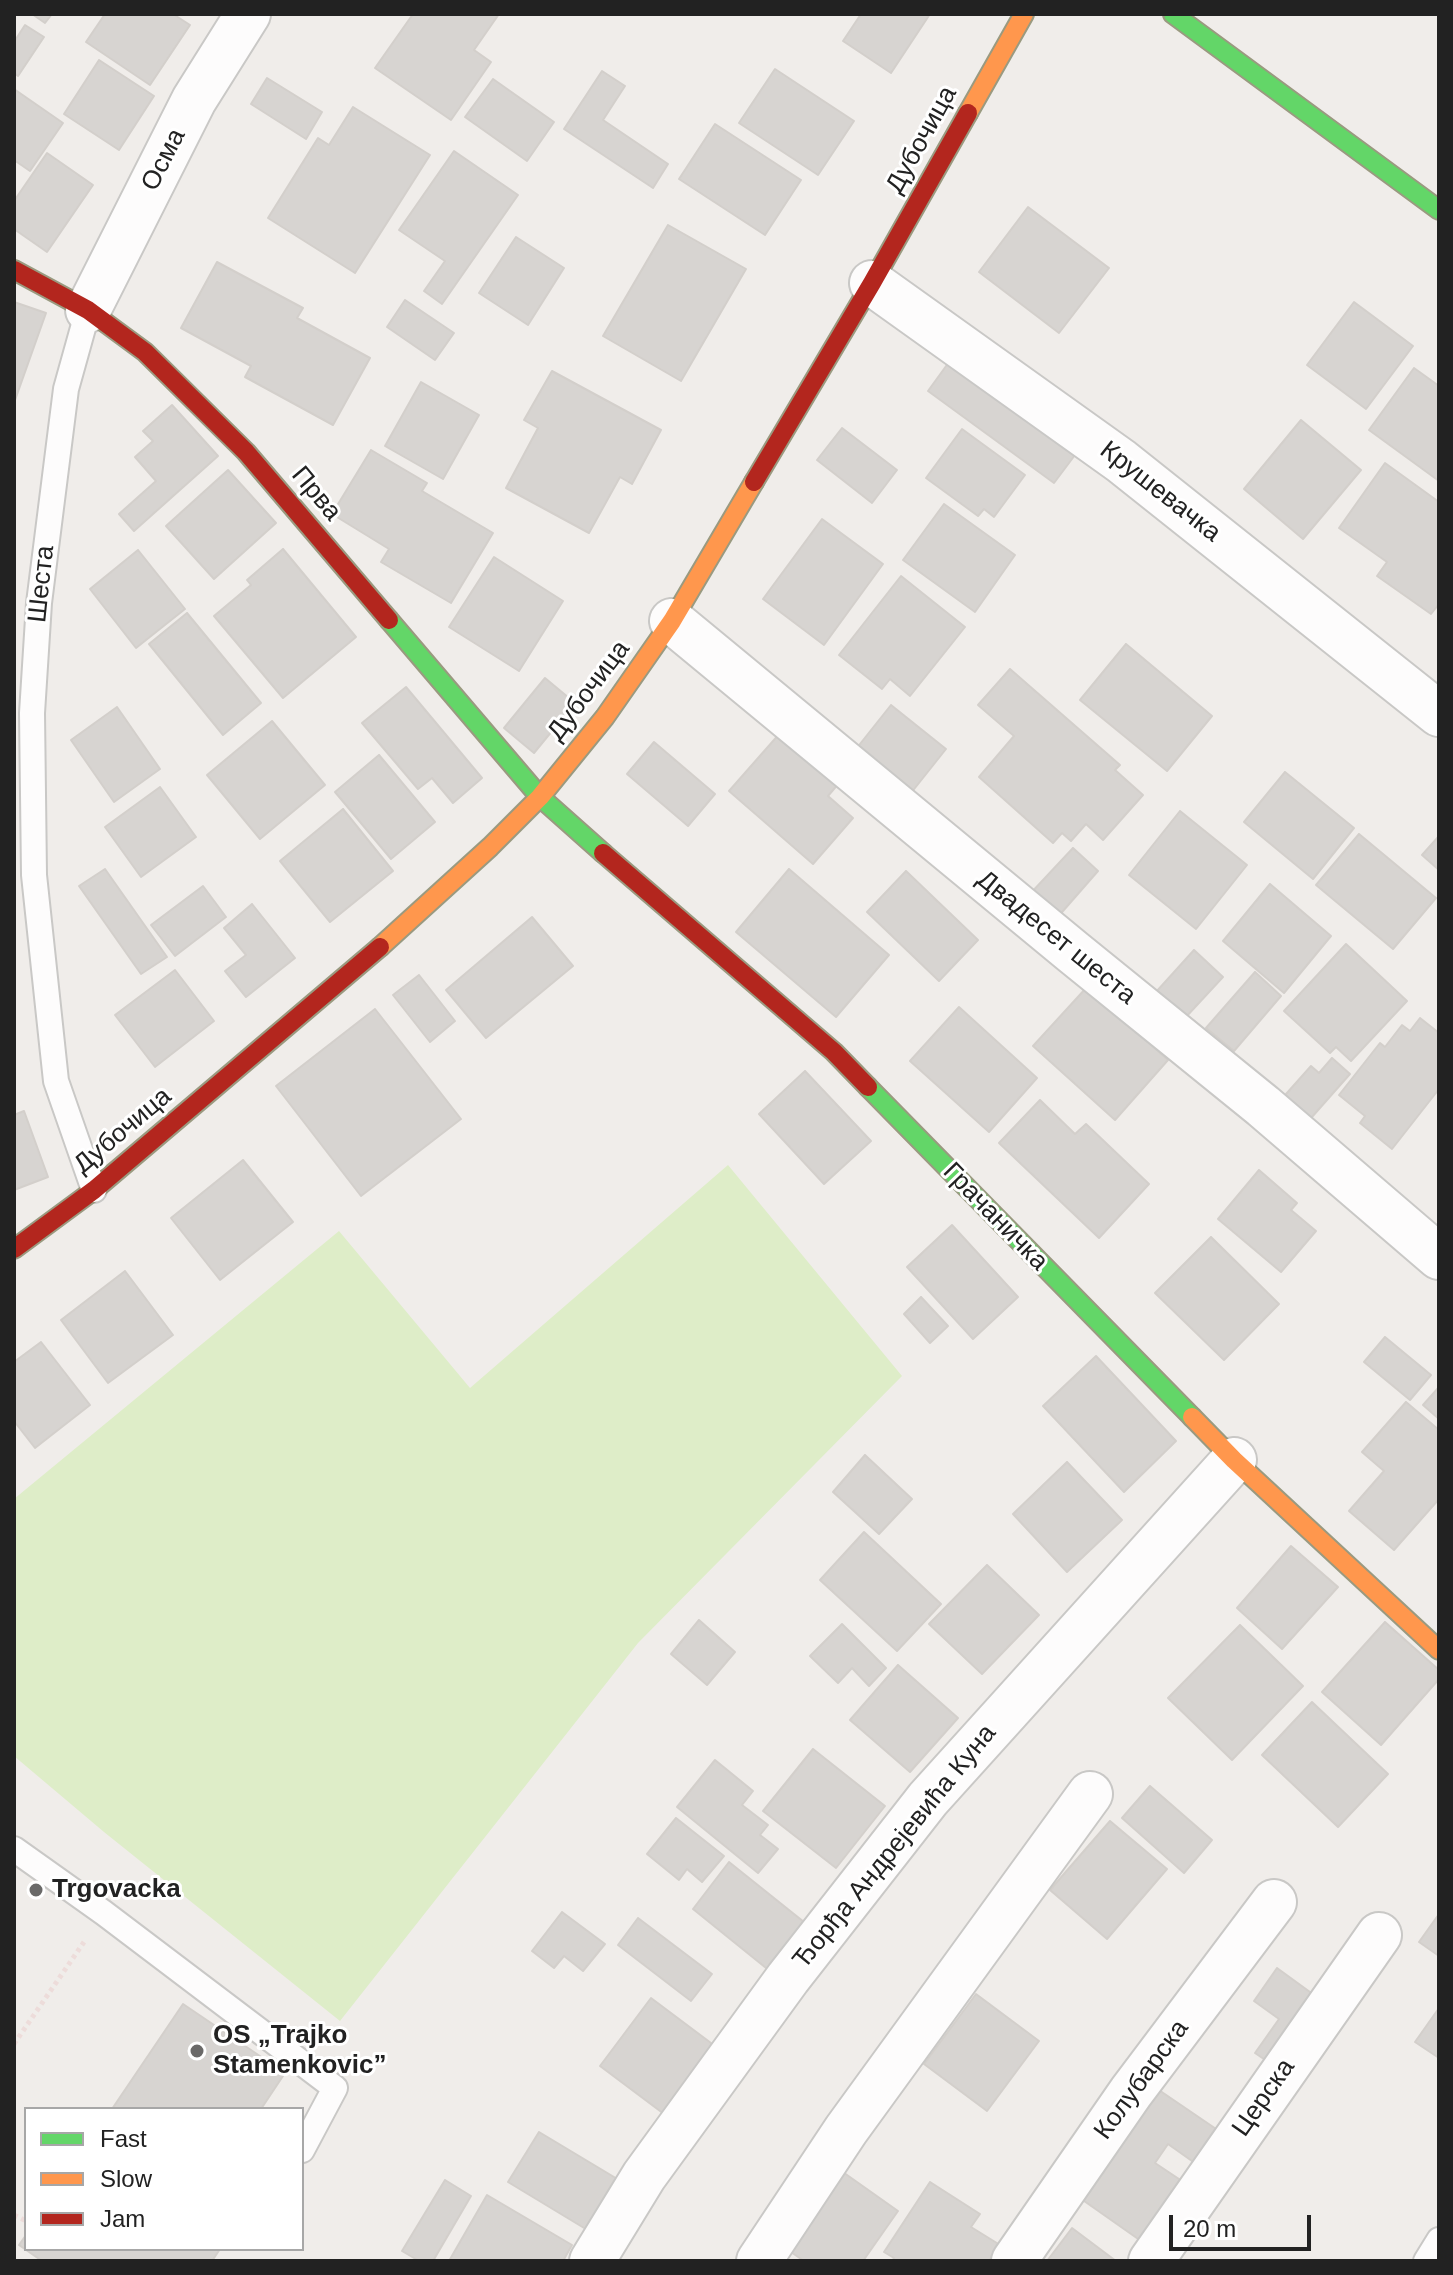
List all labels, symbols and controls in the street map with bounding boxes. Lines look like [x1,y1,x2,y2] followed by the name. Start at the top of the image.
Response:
[880,81,964,199] street label: Дубочица
[135,124,193,196] street label: Осма
[1093,435,1227,549] street label: Крушевачка
[284,461,348,527] street label: Прва
[22,544,62,624] street label: Шеста
[541,635,637,747] street label: Дубочица
[970,864,1142,1012] street label: Двадесет шеста
[68,1081,178,1181] street label: Дубочица
[936,1157,1054,1277] street label: Грачаничка
[787,1719,1003,1975] street label: Ђорђа Андрејевића Куна
[52,1874,181,1906] place label: Trgovacka
[27,1881,45,1899] marker: Trgovacka
[1088,2014,1196,2146] street label: Колубарска
[213,2020,386,2082] place label: OS „Trajko Stamenkovic”
[188,2042,206,2060] marker: OS „Trajko Stamenkovic”
[1226,2053,1302,2143] street label: Церска
[24,2107,304,2251] legend
[100,2125,147,2152] text: Fast
[100,2165,152,2192] text: Slow
[1173,2199,1315,2249] scale bar
[100,2205,145,2232] text: Jam
[1183,2215,1236,2242] text: 20 m

